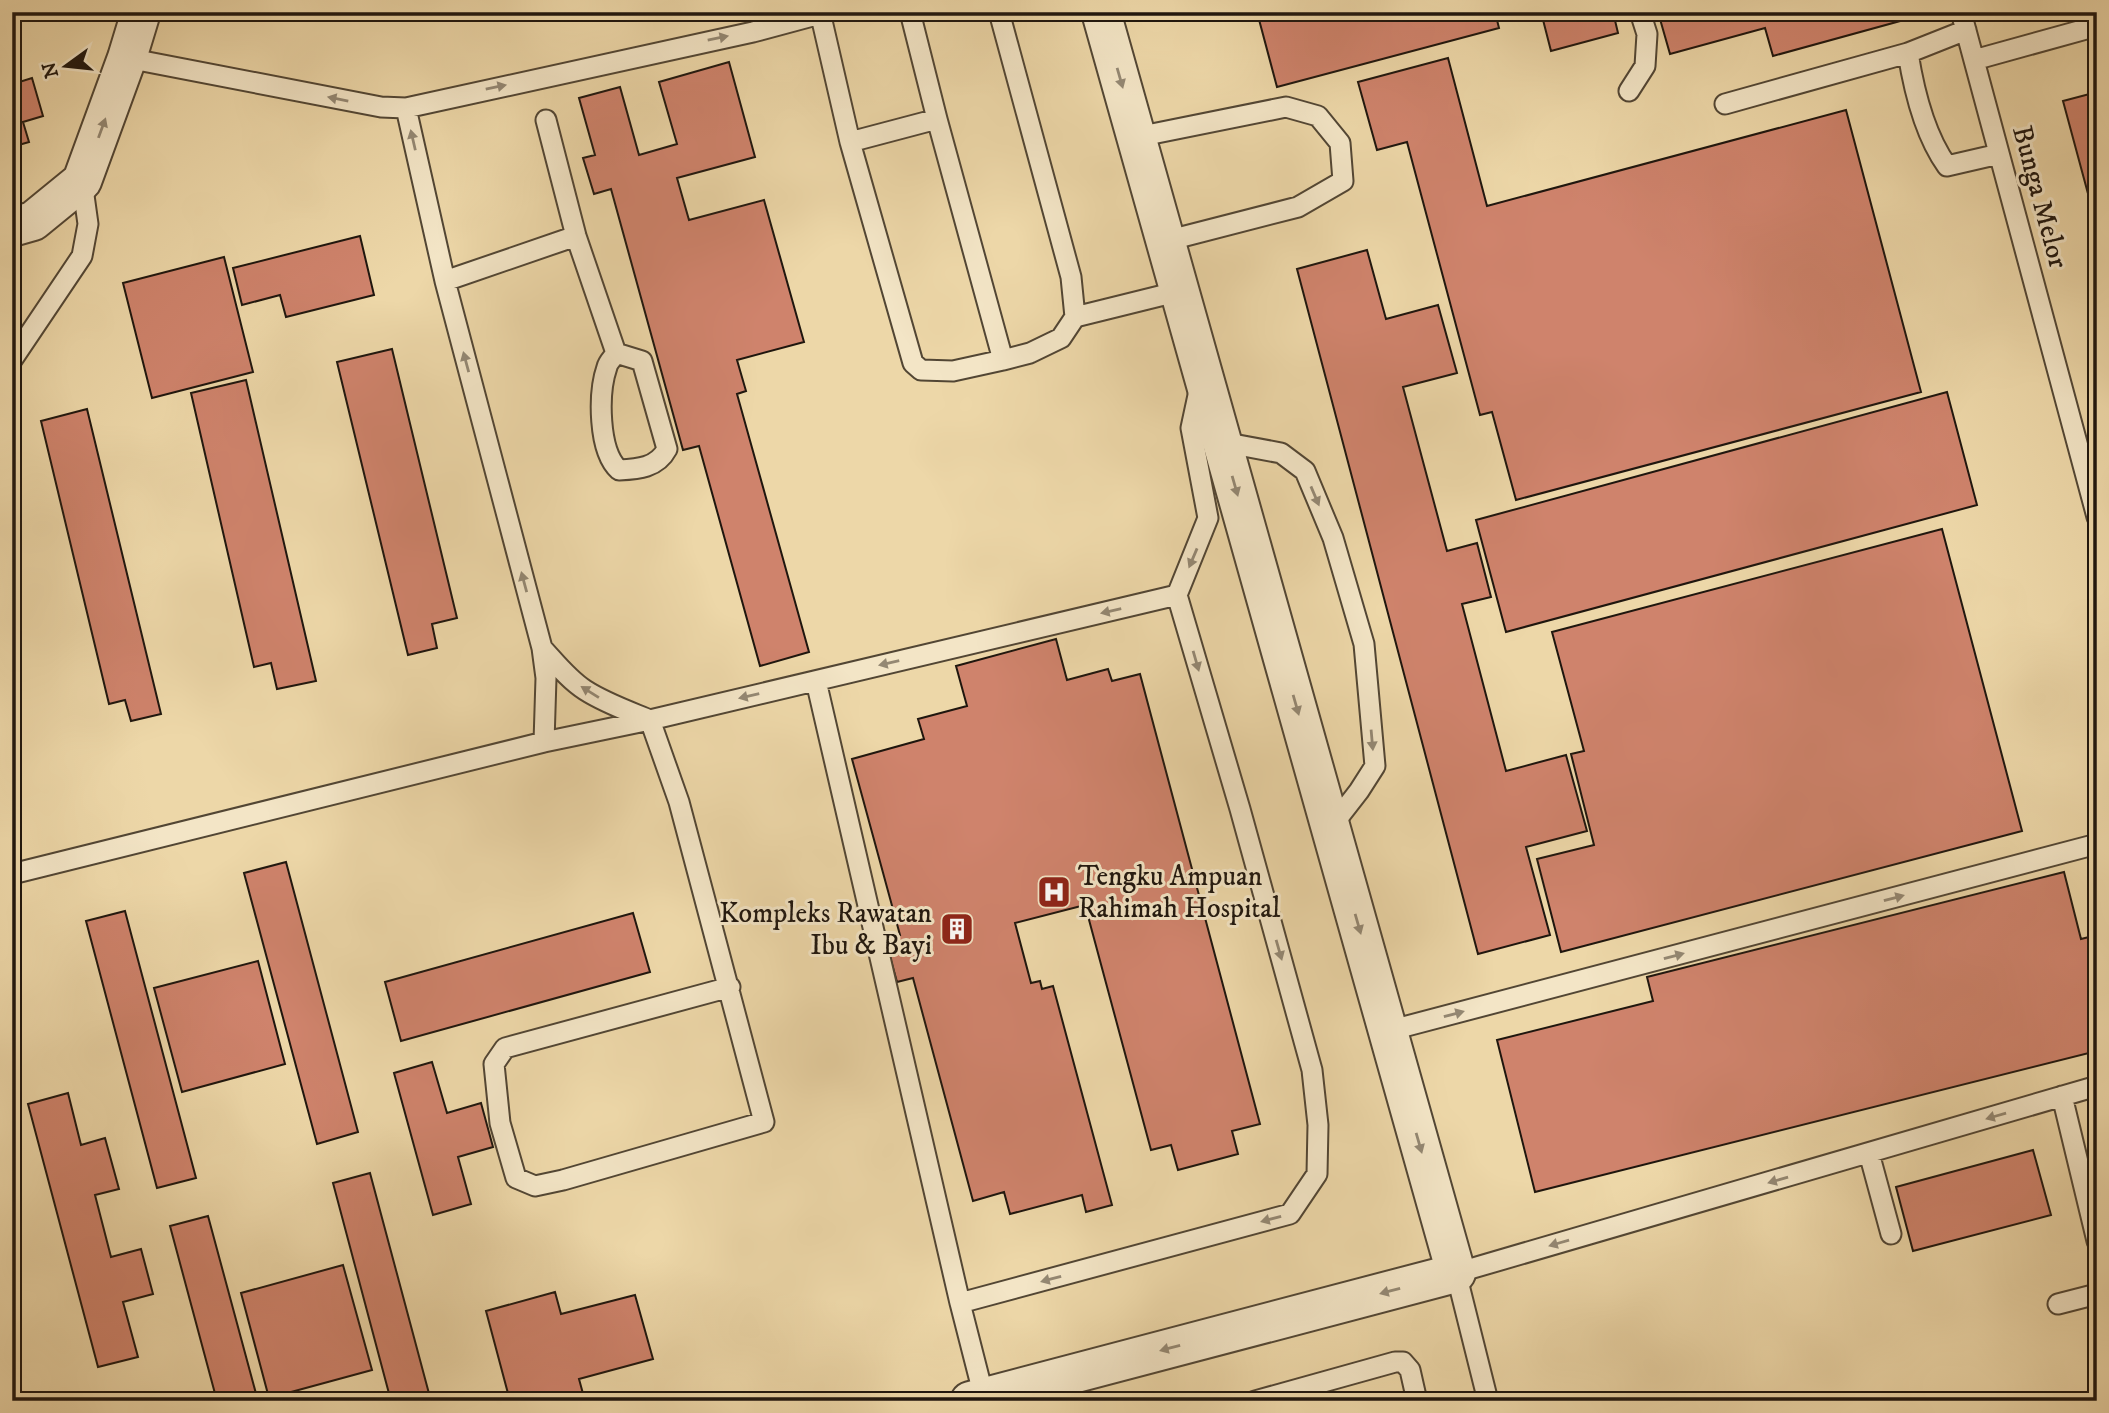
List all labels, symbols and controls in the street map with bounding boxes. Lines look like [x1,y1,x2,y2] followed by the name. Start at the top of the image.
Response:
[32,32,102,102] north arrow
[707,33,729,44] one-way arrow
[38,59,64,81] text: N
[1115,67,1126,89] one-way arrow
[485,81,507,92] one-way arrow
[327,93,349,104] one-way arrow
[96,117,107,138] one-way arrow
[2004,122,2076,273] street label: Bunga Melor
[407,129,418,151] one-way arrow
[460,350,471,372] one-way arrow
[1230,476,1240,497] one-way arrow
[1310,486,1321,507] one-way arrow
[1187,548,1199,568] one-way arrow
[519,571,529,592] one-way arrow
[1100,606,1122,617] one-way arrow
[1192,650,1202,671] one-way arrow
[878,658,900,669] one-way arrow
[580,685,600,698] one-way arrow
[738,691,760,702] one-way arrow
[1292,695,1302,716] one-way arrow
[1367,729,1378,751] one-way arrow
[1078,859,1281,926] place label: Tengku Ampuan Rahimah Hospital
[1035,873,1073,911] hospital icon: Tengku Ampuan Rahimah Hospital
[1884,892,1905,902] one-way arrow
[719,896,932,963] place label: Kompleks Rawatan Ibu & Bayi
[938,910,976,948] building icon: Kompleks Rawatan Ibu & Bayi
[1353,913,1364,935] one-way arrow
[1274,939,1285,961] one-way arrow
[1663,950,1685,961] one-way arrow
[1443,1008,1465,1019] one-way arrow
[1985,1111,2006,1121] one-way arrow
[1415,1133,1425,1154] one-way arrow
[1767,1175,1788,1185] one-way arrow
[1259,1214,1281,1225] one-way arrow
[1549,1239,1570,1249] one-way arrow
[1040,1274,1061,1284] one-way arrow
[1379,1286,1400,1296] one-way arrow
[1158,1343,1180,1354] one-way arrow

